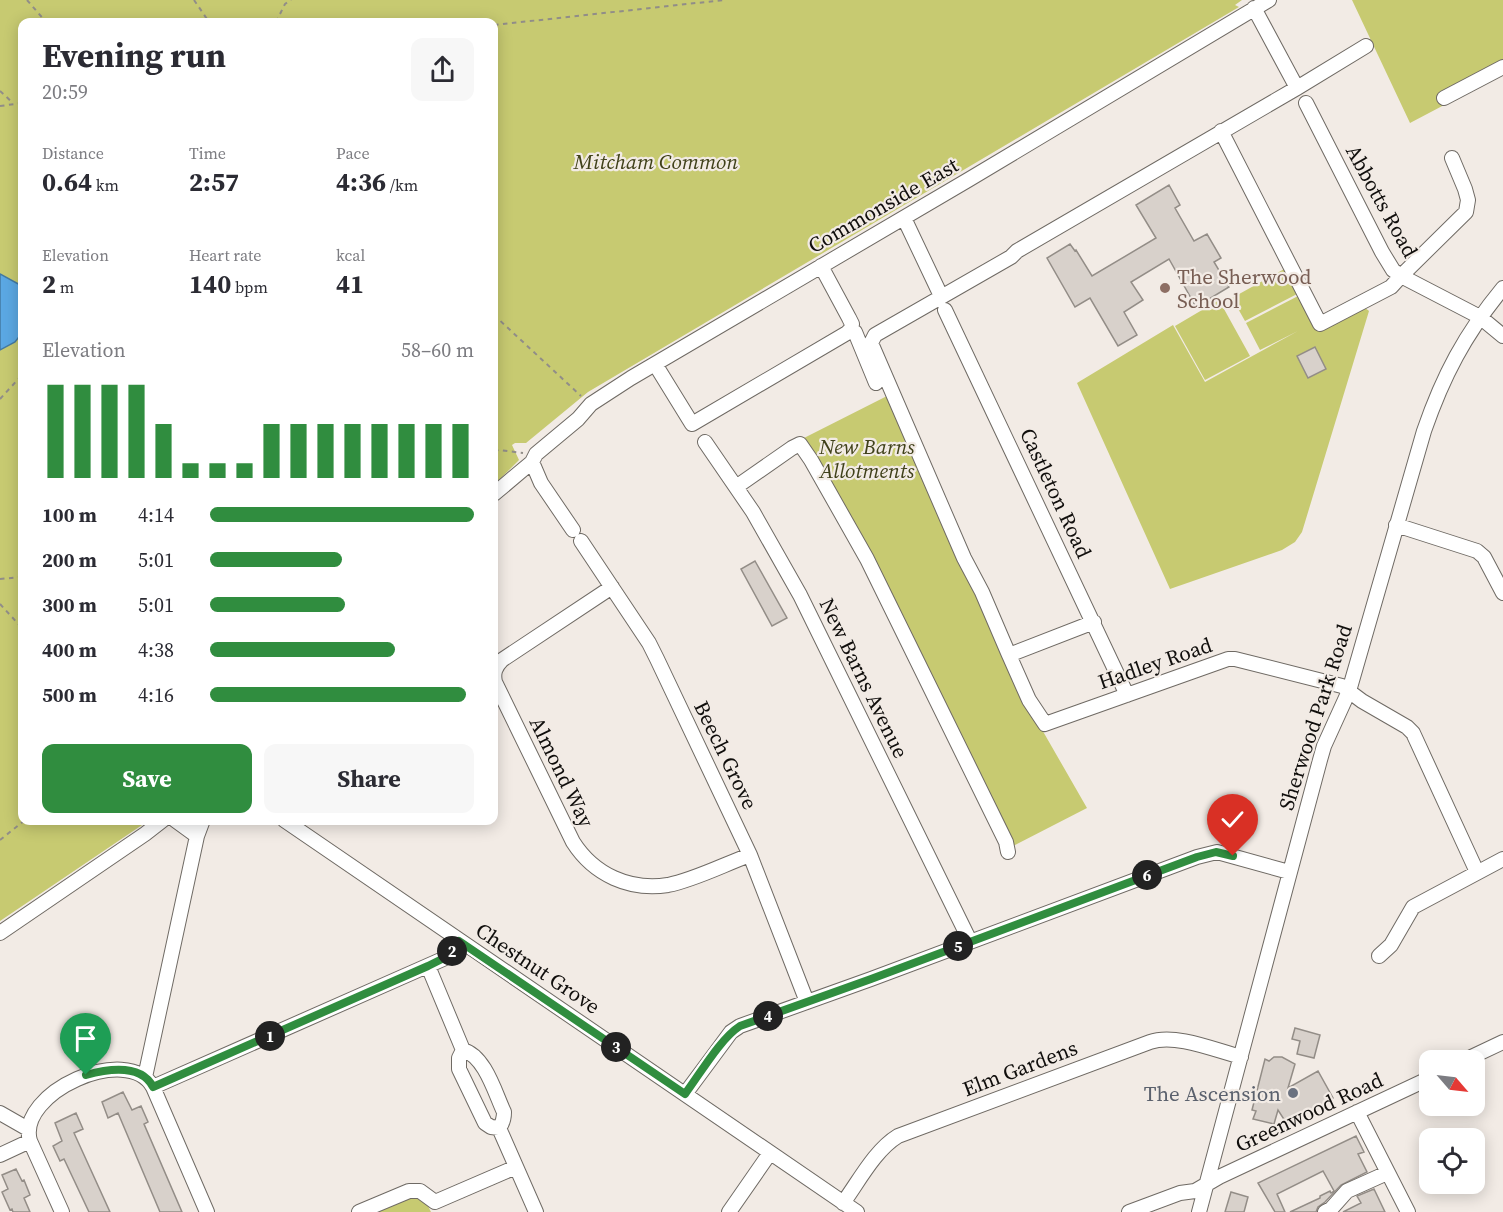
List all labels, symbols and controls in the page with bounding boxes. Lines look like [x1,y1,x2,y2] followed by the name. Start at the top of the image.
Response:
[42,33,226,78] text: Evening run
[411,38,474,101] button: share
[42,78,88,106] text: 20:59
[1339,139,1425,263] street label: Abbotts Road
[42,142,104,164] text: Distance
[189,142,226,164] text: Time
[336,142,370,164] text: Pace
[573,147,738,176] park label: Mitcham Common
[803,150,964,260] street label: Commonside East
[42,164,92,200] text: 0.64
[189,164,239,200] text: 2:57
[336,164,386,200] text: 4:36
[92,174,119,196] text: km
[386,174,418,196] text: /km
[42,244,109,266] text: Elevation
[189,244,261,266] text: Heart rate
[336,244,365,266] text: kcal
[1177,262,1312,315] place label: The Sherwood School
[42,266,56,302] text: 2
[189,266,231,302] text: 140
[336,266,364,302] text: 41
[56,276,74,298] text: m
[231,276,268,298] text: bpm
[1158,281,1172,295] marker: The Sherwood School
[42,336,126,364] text: Elevation
[401,336,474,364] text: 58–60 m
[1013,423,1099,563] street label: Castleton Road
[818,432,915,485] park label: New Barns Allotments
[42,501,97,529] text: 100 m
[138,501,174,529] text: 4:14
[42,546,97,574] text: 200 m
[138,546,174,574] text: 5:01
[42,591,97,619] text: 300 m
[138,591,174,619] text: 5:01
[813,593,915,763] street label: New Barns Avenue
[1271,620,1359,814] street label: Sherwood Park Road
[1094,630,1216,696] street label: Hadley Road
[42,636,97,664] text: 400 m
[138,636,174,664] text: 4:38
[42,681,97,709] text: 500 m
[138,681,174,709] text: 4:16
[687,696,765,814] street label: Beech Grove
[523,712,601,832] street label: Almond Way
[42,744,252,813] button: Save
[264,744,474,813] button: Share
[1207,794,1258,856] pin
[1216,803,1249,836] icon: check
[1132,860,1162,890] pin: 6
[1143,864,1151,886] text: 6
[470,916,606,1020] street label: Chestnut Grove
[943,931,973,961] pin: 5
[954,935,962,957] text: 5
[437,936,467,966] pin: 2
[448,940,456,962] text: 2
[753,1001,783,1031] pin: 4
[764,1005,772,1027] text: 4
[60,1013,111,1075] pin
[255,1021,285,1051] pin: 1
[69,1022,102,1055] icon: arrive
[266,1025,274,1047] text: 1
[601,1032,631,1062] pin: 3
[958,1033,1082,1103] street label: Elm Gardens
[612,1036,620,1058] text: 3
[1419,1050,1485,1116] north arrow
[1419,1050,1485,1194] map controls
[1231,1065,1388,1159] street label: Greenwood Road
[1144,1079,1281,1108] place label: The Ascension
[1286,1086,1300,1100] marker: The Ascension
[1419,1128,1485,1194] button: locate

